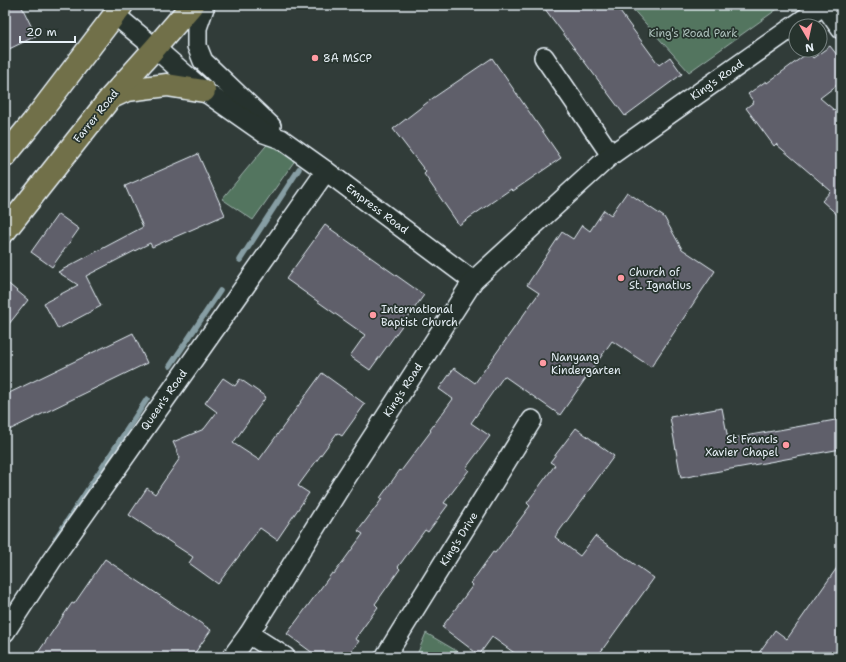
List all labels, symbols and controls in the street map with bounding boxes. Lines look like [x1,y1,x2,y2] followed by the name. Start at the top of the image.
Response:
[20,18,75,44] scale bar
[788,18,828,58] north arrow
[26,24,57,40] text: 20 m
[649,26,737,41] park label: King's Road Park
[804,39,815,56] text: N
[323,51,372,66] place label: 8A MSCP
[310,53,320,63] marker: 8A MSCP
[687,56,747,104] street label: King's Road
[70,86,122,146] street label: Farrer Road
[343,180,411,238] street label: Empress Road
[629,265,691,293] place label: Church of St. Ignatius
[616,273,626,283] marker: Church of St. Ignatius
[381,302,458,330] place label: International Baptist Church
[368,310,378,320] marker: International Baptist Church
[551,350,621,378] place label: Nanyang Kindergarten
[538,358,548,368] marker: Nanyang Kindergarten
[380,360,426,420] street label: King's Road
[137,366,191,434] street label: Queen's Road
[705,432,779,460] place label: St Francis Xavier Chapel
[781,440,791,450] marker: St Francis Xavier Chapel
[436,509,482,569] street label: King's Drive

